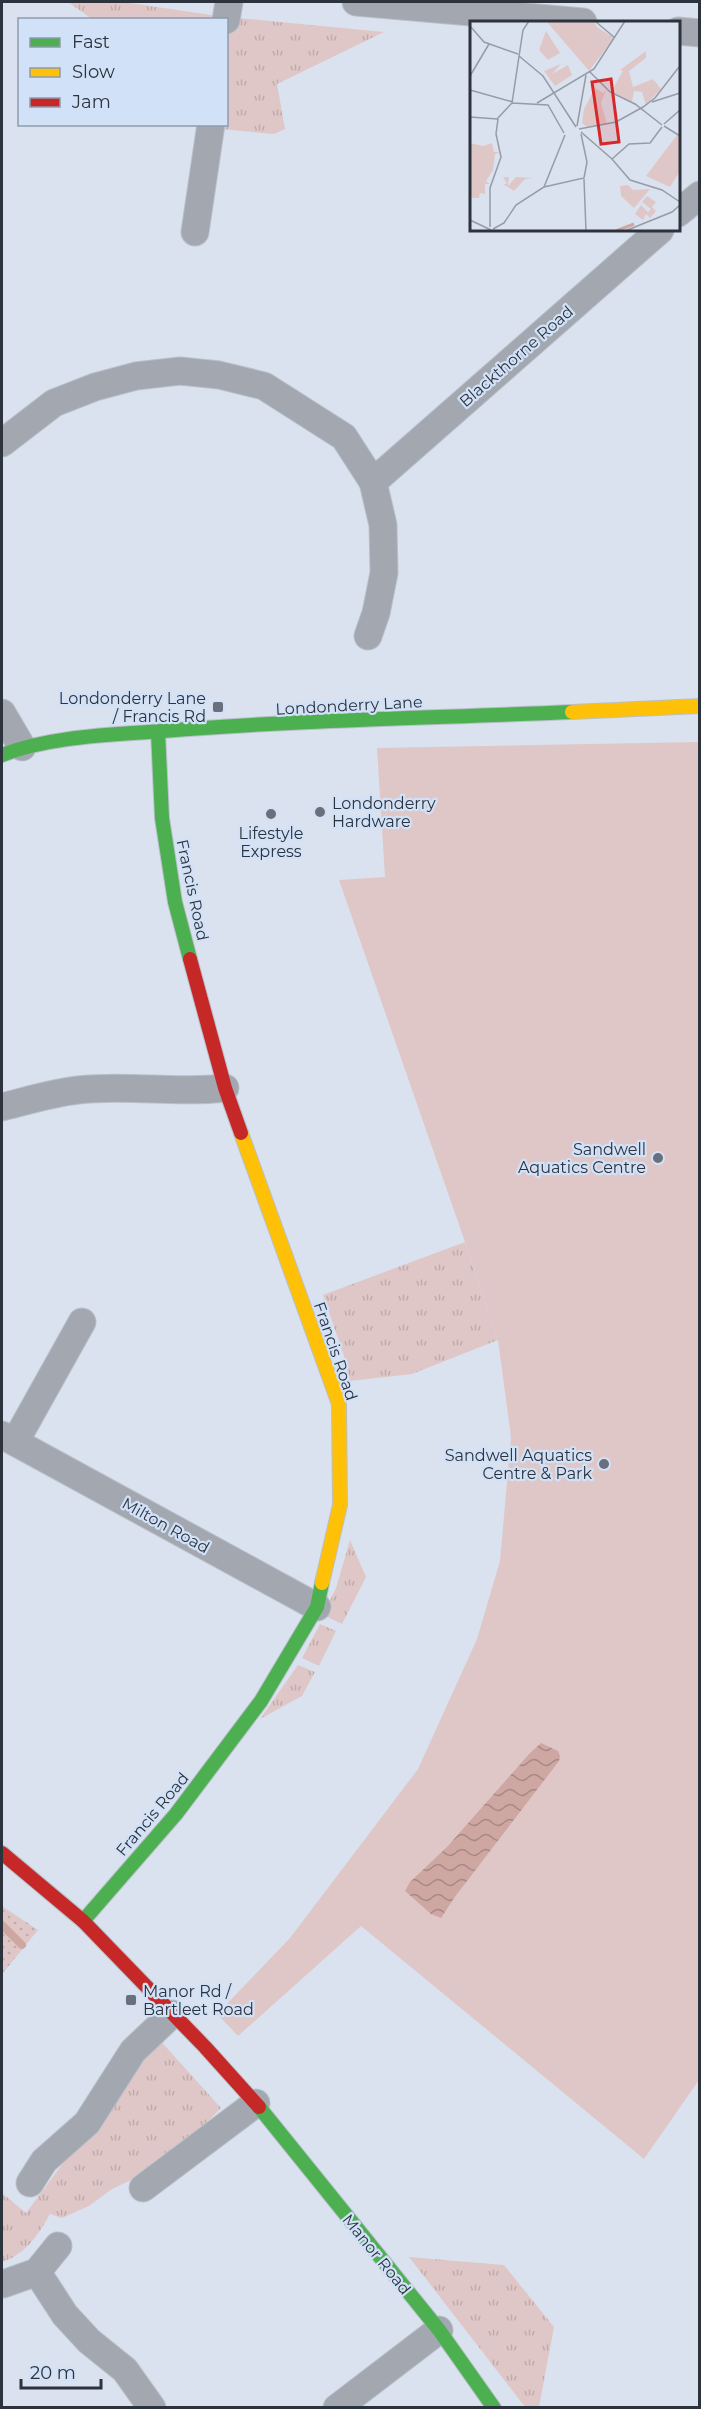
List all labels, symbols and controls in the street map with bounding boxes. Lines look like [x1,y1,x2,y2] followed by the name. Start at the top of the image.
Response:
[18,18,228,126] legend
[470,21,680,231] inset map
[72,31,110,53] text: Fast
[72,61,115,83] text: Slow
[71,91,111,113] text: Jam
[456,302,577,411] street label: Blackthorne Road
[59,689,206,726] place label: Londonderry Lane / Francis Rd
[275,692,423,719] street label: Londonderry Lane
[211,700,225,714] marker: Londonderry Lane / Francis Rd
[332,794,436,831] place label: Londonderry Hardware
[313,805,327,819] marker: Londonderry Hardware
[264,807,278,821] marker: Lifestyle Express
[238,824,304,861] place label: Lifestyle Express
[173,838,213,942] street label: Francis Road
[518,1140,646,1177] place label: Sandwell Aquatics Centre
[651,1151,665,1165] marker: Sandwell Aquatics Centre
[310,1299,361,1403] street label: Francis Road
[445,1446,592,1483] place label: Sandwell Aquatics Centre & Park
[597,1457,611,1471] marker: Sandwell Aquatics Centre & Park
[119,1494,213,1557] street label: Milton Road
[112,1769,193,1860] street label: Francis Road
[143,1982,254,2019] place label: Manor Rd / Bartleet Road
[124,1993,138,2007] marker: Manor Rd / Bartleet Road
[338,2210,415,2298] street label: Manor Road
[21,2352,100,2390] scale bar
[30,2362,76,2384] text: 20 m

